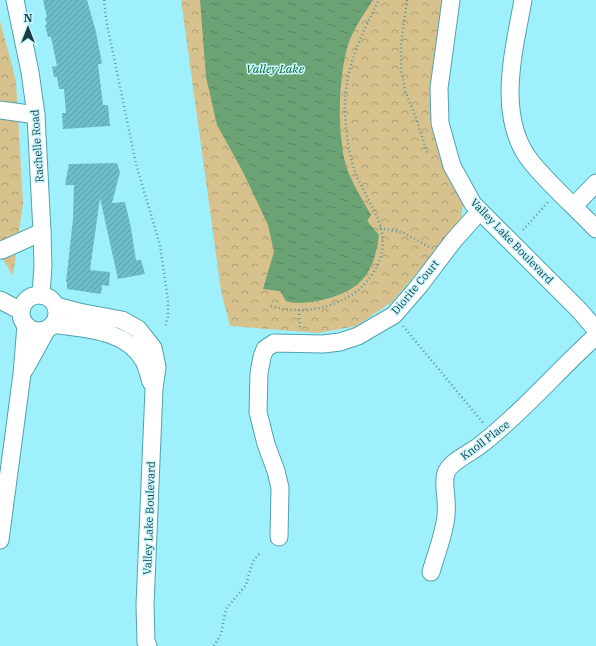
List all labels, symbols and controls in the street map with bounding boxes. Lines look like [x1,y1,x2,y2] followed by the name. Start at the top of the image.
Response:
[8,8,48,48] north arrow
[24,11,33,25] text: N
[246,61,305,76] water label: Valley Lake
[27,109,47,183] street label: Rachelle Road
[468,195,557,287] street label: Valley Lake Boulevard
[388,257,442,317] street label: Diorite Court
[458,417,512,463] street label: Knoll Place
[140,461,158,575] street label: Valley Lake Boulevard

